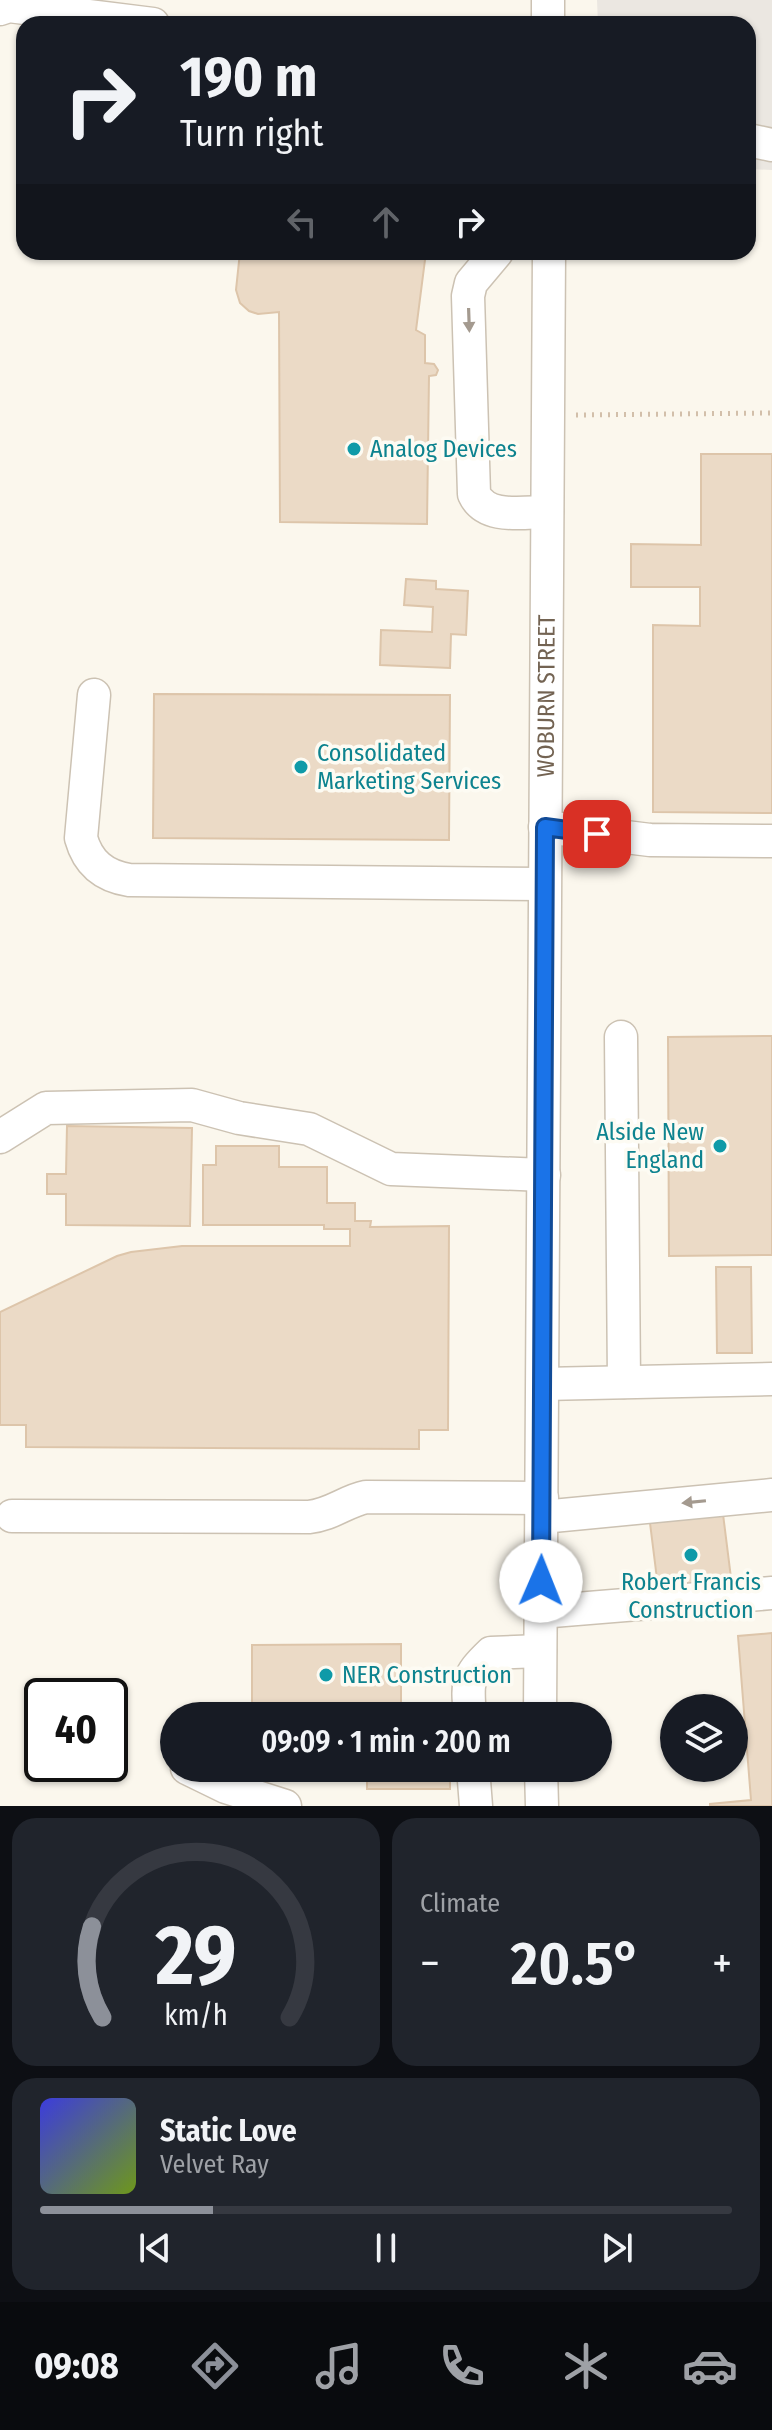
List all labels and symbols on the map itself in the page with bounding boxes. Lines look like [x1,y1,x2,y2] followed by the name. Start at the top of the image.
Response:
[462,308,475,333] one-way arrow
[370,435,517,463] place label: Analog Devices
[345,440,363,458] marker: Analog Devices
[532,614,561,778] street label: WOBURN STREET
[317,739,501,795] place label: Consolidated Marketing Services
[292,758,310,776] marker: Consolidated Marketing Services
[563,800,631,868] pin
[596,1118,704,1174] place label: Alside New England
[711,1137,729,1155] marker: Alside New England
[681,1495,706,1508] one-way arrow
[499,1539,583,1623] position arrow
[682,1546,700,1564] marker: Robert Francis Construction
[621,1568,761,1624] place label: Robert Francis Construction
[342,1661,512,1689] place label: NER Construction
[317,1666,335,1684] marker: NER Construction
[24,1678,128,1782] speed limit sign: 40

